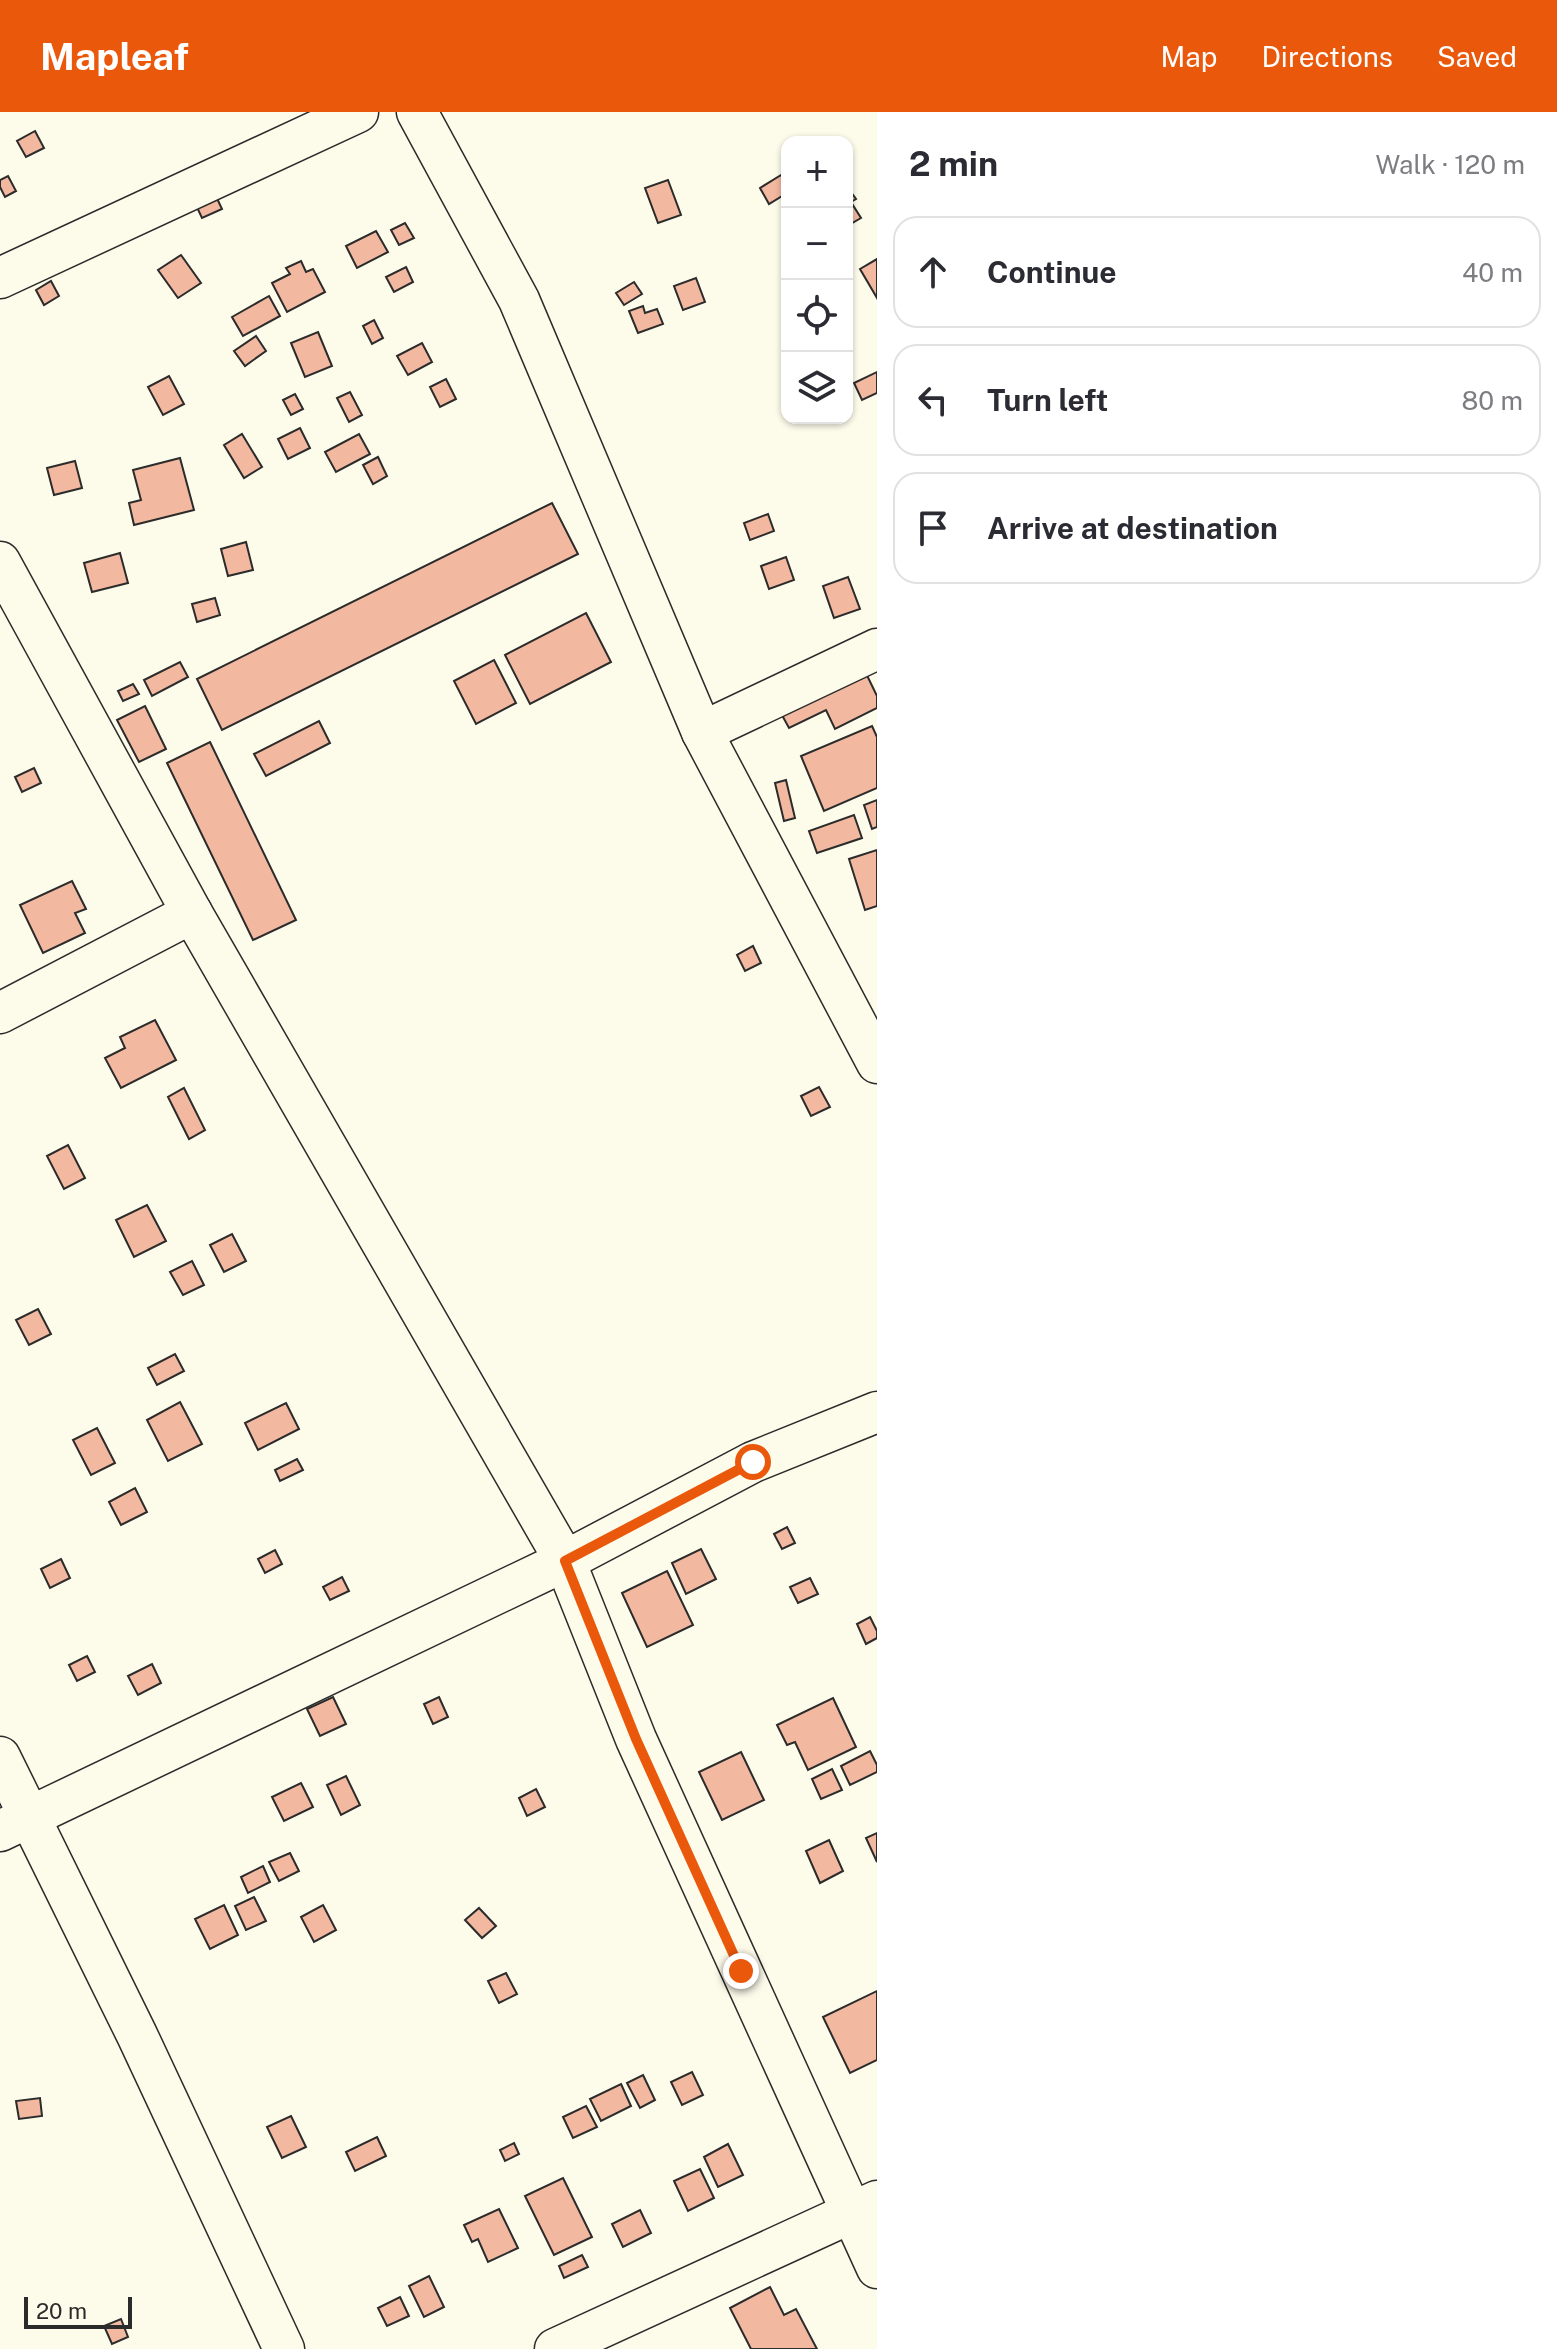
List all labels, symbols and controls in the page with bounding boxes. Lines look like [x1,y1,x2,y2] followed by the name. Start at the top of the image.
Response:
[40,34,189,79] text: Mapleaf
[1161,40,1217,73] text: Map
[1261,40,1393,73] text: Directions
[1437,40,1517,73] text: Saved
[781,136,853,424] map controls
[781,136,853,208] button: +
[909,144,998,184] text: 2 min
[1375,149,1525,180] text: Walk · 120 m
[781,208,853,280] button: −
[911,250,955,294] icon: ahead
[987,254,1117,290] text: Continue
[1462,257,1523,288] text: 40 m
[781,280,853,352] button: locate
[781,352,853,424] button: layers
[911,378,955,422] icon: left
[987,382,1108,418] text: Turn left
[1462,385,1523,416] text: 80 m
[911,506,955,550] icon: arrive
[987,510,1278,546] text: Arrive at destination
[735,1444,771,1480] route start
[723,1953,759,1989] route end
[24,2293,132,2329] scale bar
[36,2298,87,2324] text: 20 m

